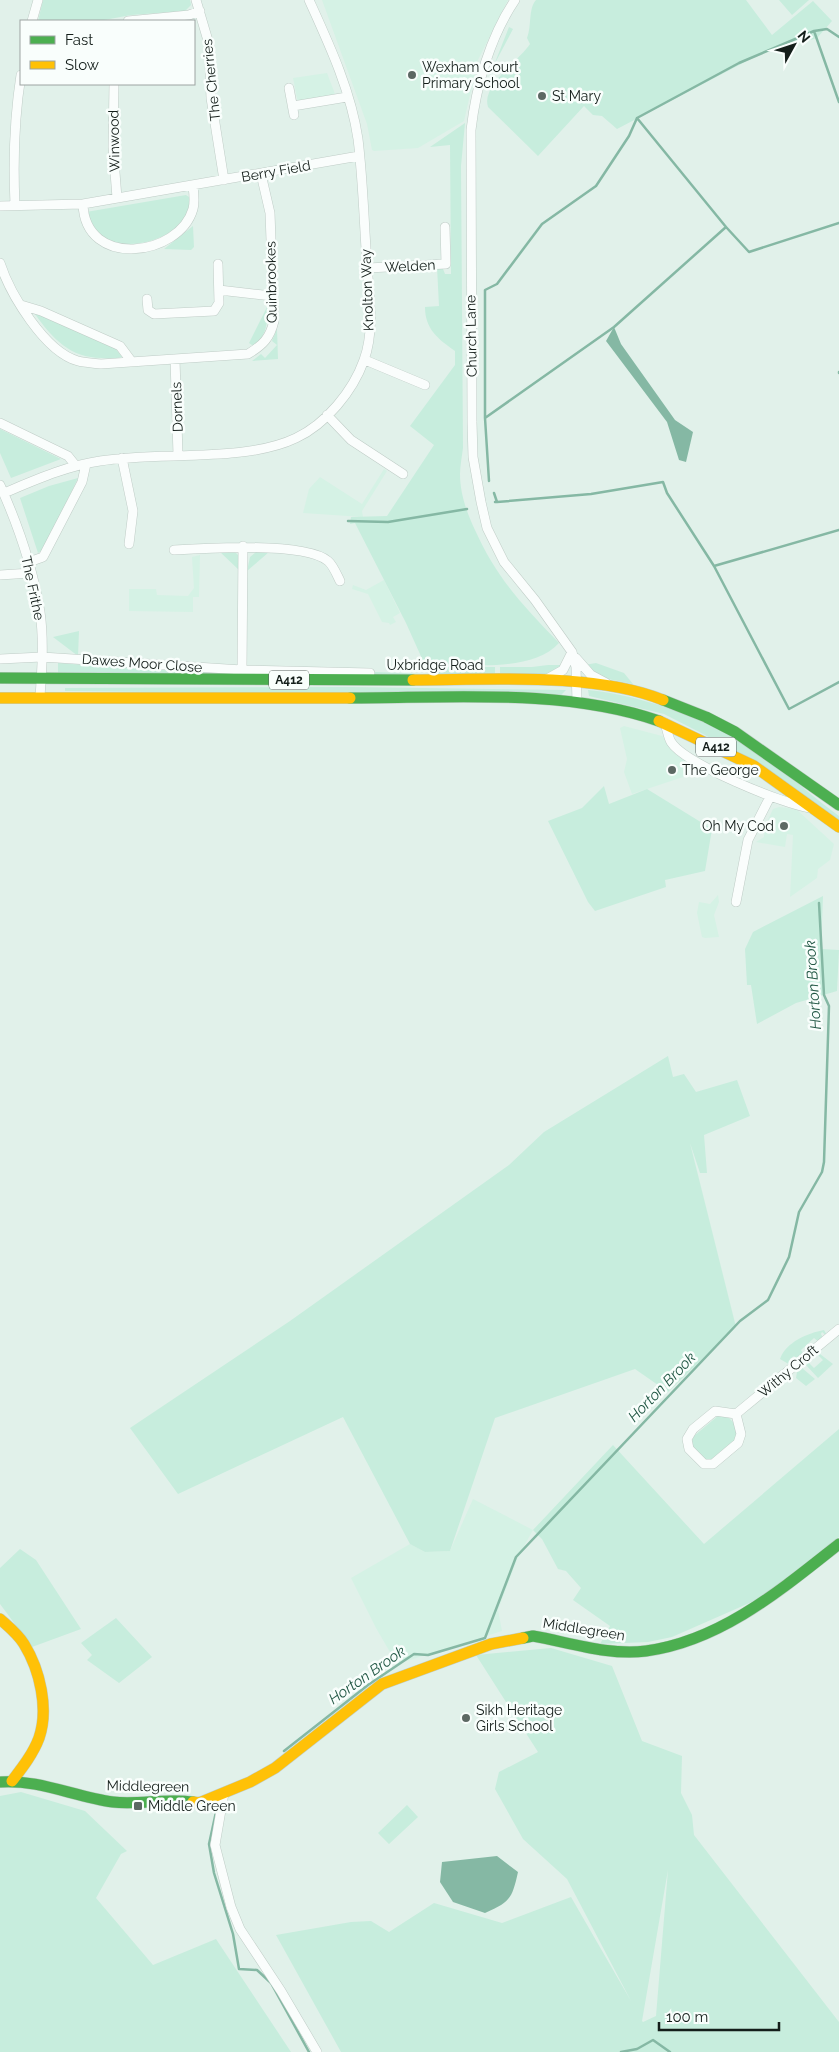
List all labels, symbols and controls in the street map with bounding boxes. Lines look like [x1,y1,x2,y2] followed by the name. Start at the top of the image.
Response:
[20,20,195,85] legend
[769,20,819,70] north arrow
[794,27,814,46] text: N
[65,31,93,49] text: Fast
[199,38,223,122] street label: The Cherries
[65,56,99,74] text: Slow
[422,59,520,91] place label: Wexham Court Primary School
[406,69,418,81] marker: Wexham Court Primary School
[552,88,601,104] place label: St Mary
[536,90,548,102] marker: St Mary
[105,110,123,172] street label: Winwood
[240,157,312,185] street label: Berry Field
[262,241,280,323] street label: Quinbrookes
[358,248,376,331] street label: Knolton Way
[384,257,436,275] street label: Welden
[462,295,480,377] street label: Church Lane
[168,381,186,432] street label: Dornels
[18,554,48,622] street label: The Frithe
[81,651,203,675] street label: Dawes Moor Close
[387,657,483,673] street label: Uxbridge Road
[269,670,309,690] road number: A412
[696,738,736,756] road number: A412
[682,762,759,778] place label: The George
[666,764,678,776] marker: The George
[702,818,774,834] place label: Oh My Cod
[778,820,790,832] marker: Oh My Cod
[801,940,825,1030] water label: Horton Brook
[755,1341,821,1401] street label: Withy Croft
[624,1349,700,1425] water label: Horton Brook
[542,1615,626,1643] street label: Middlegreen
[325,1642,409,1708] water label: Horton Brook
[476,1702,562,1734] place label: Sikh Heritage Girls School
[460,1712,472,1724] marker: Sikh Heritage Girls School
[107,1777,189,1795] street label: Middlegreen
[148,1798,236,1814] place label: Middle Green
[132,1800,144,1812] marker: Middle Green
[659,2000,779,2032] scale bar
[666,2008,708,2026] text: 100 m

